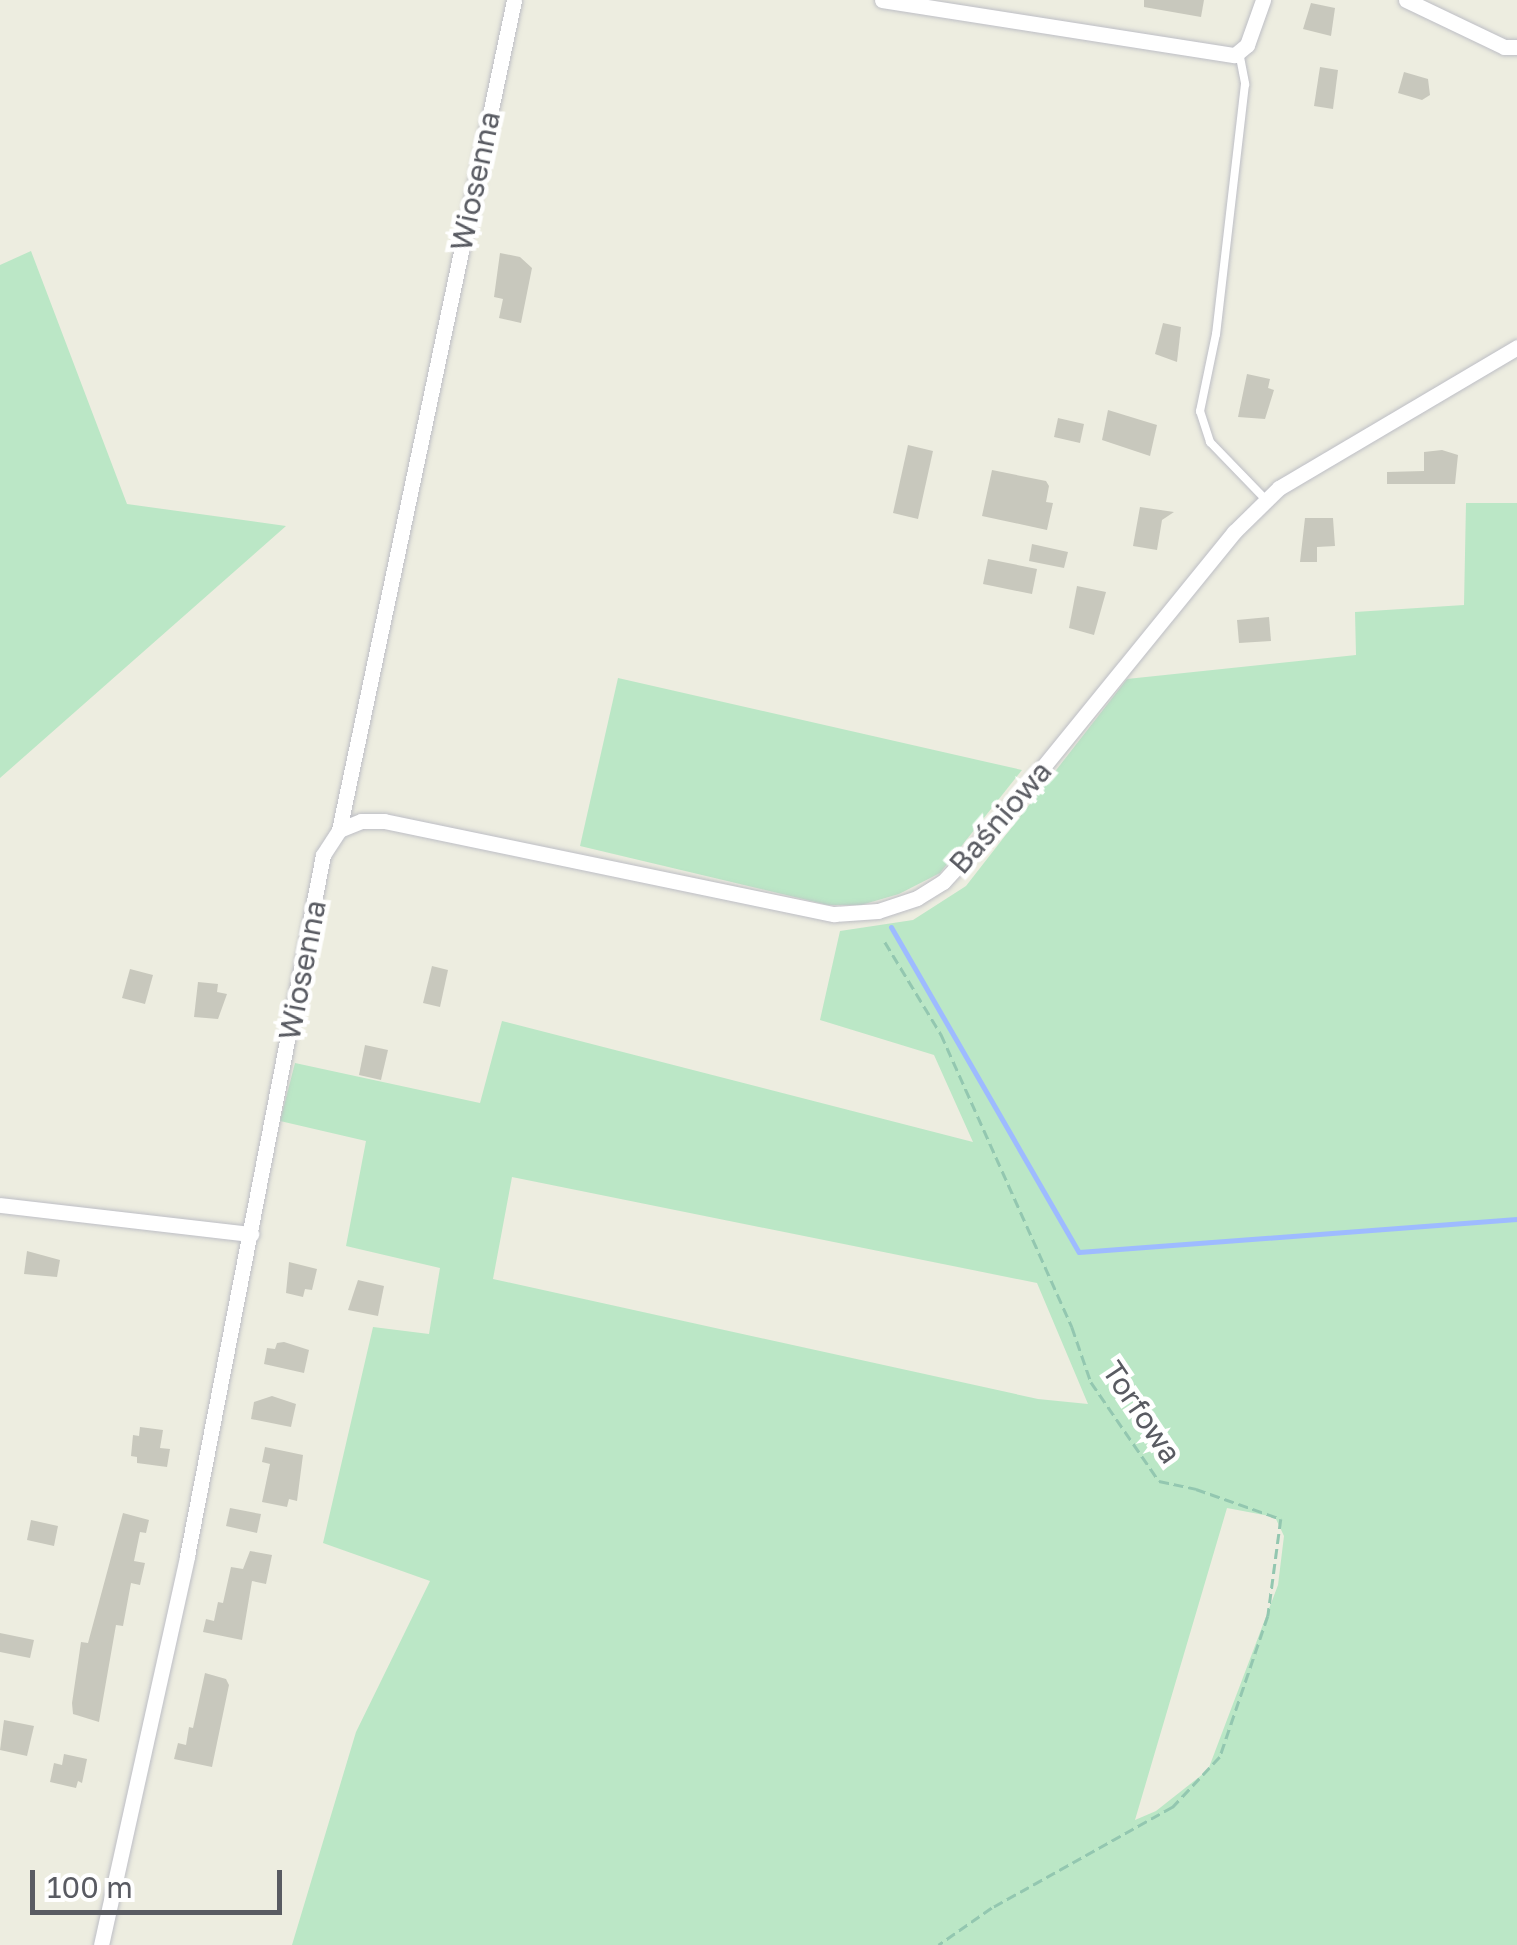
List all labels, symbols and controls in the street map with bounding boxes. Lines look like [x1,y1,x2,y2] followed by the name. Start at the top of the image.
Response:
[443,108,507,254] street label: Wiosenna
[941,753,1059,881] street label: Baśniowa
[271,897,333,1043] street label: Wiosenna
[1095,1354,1189,1470] street label: Torfowa
[35,1850,288,1912] scale bar
[47,1869,133,1905] text: 100 m

